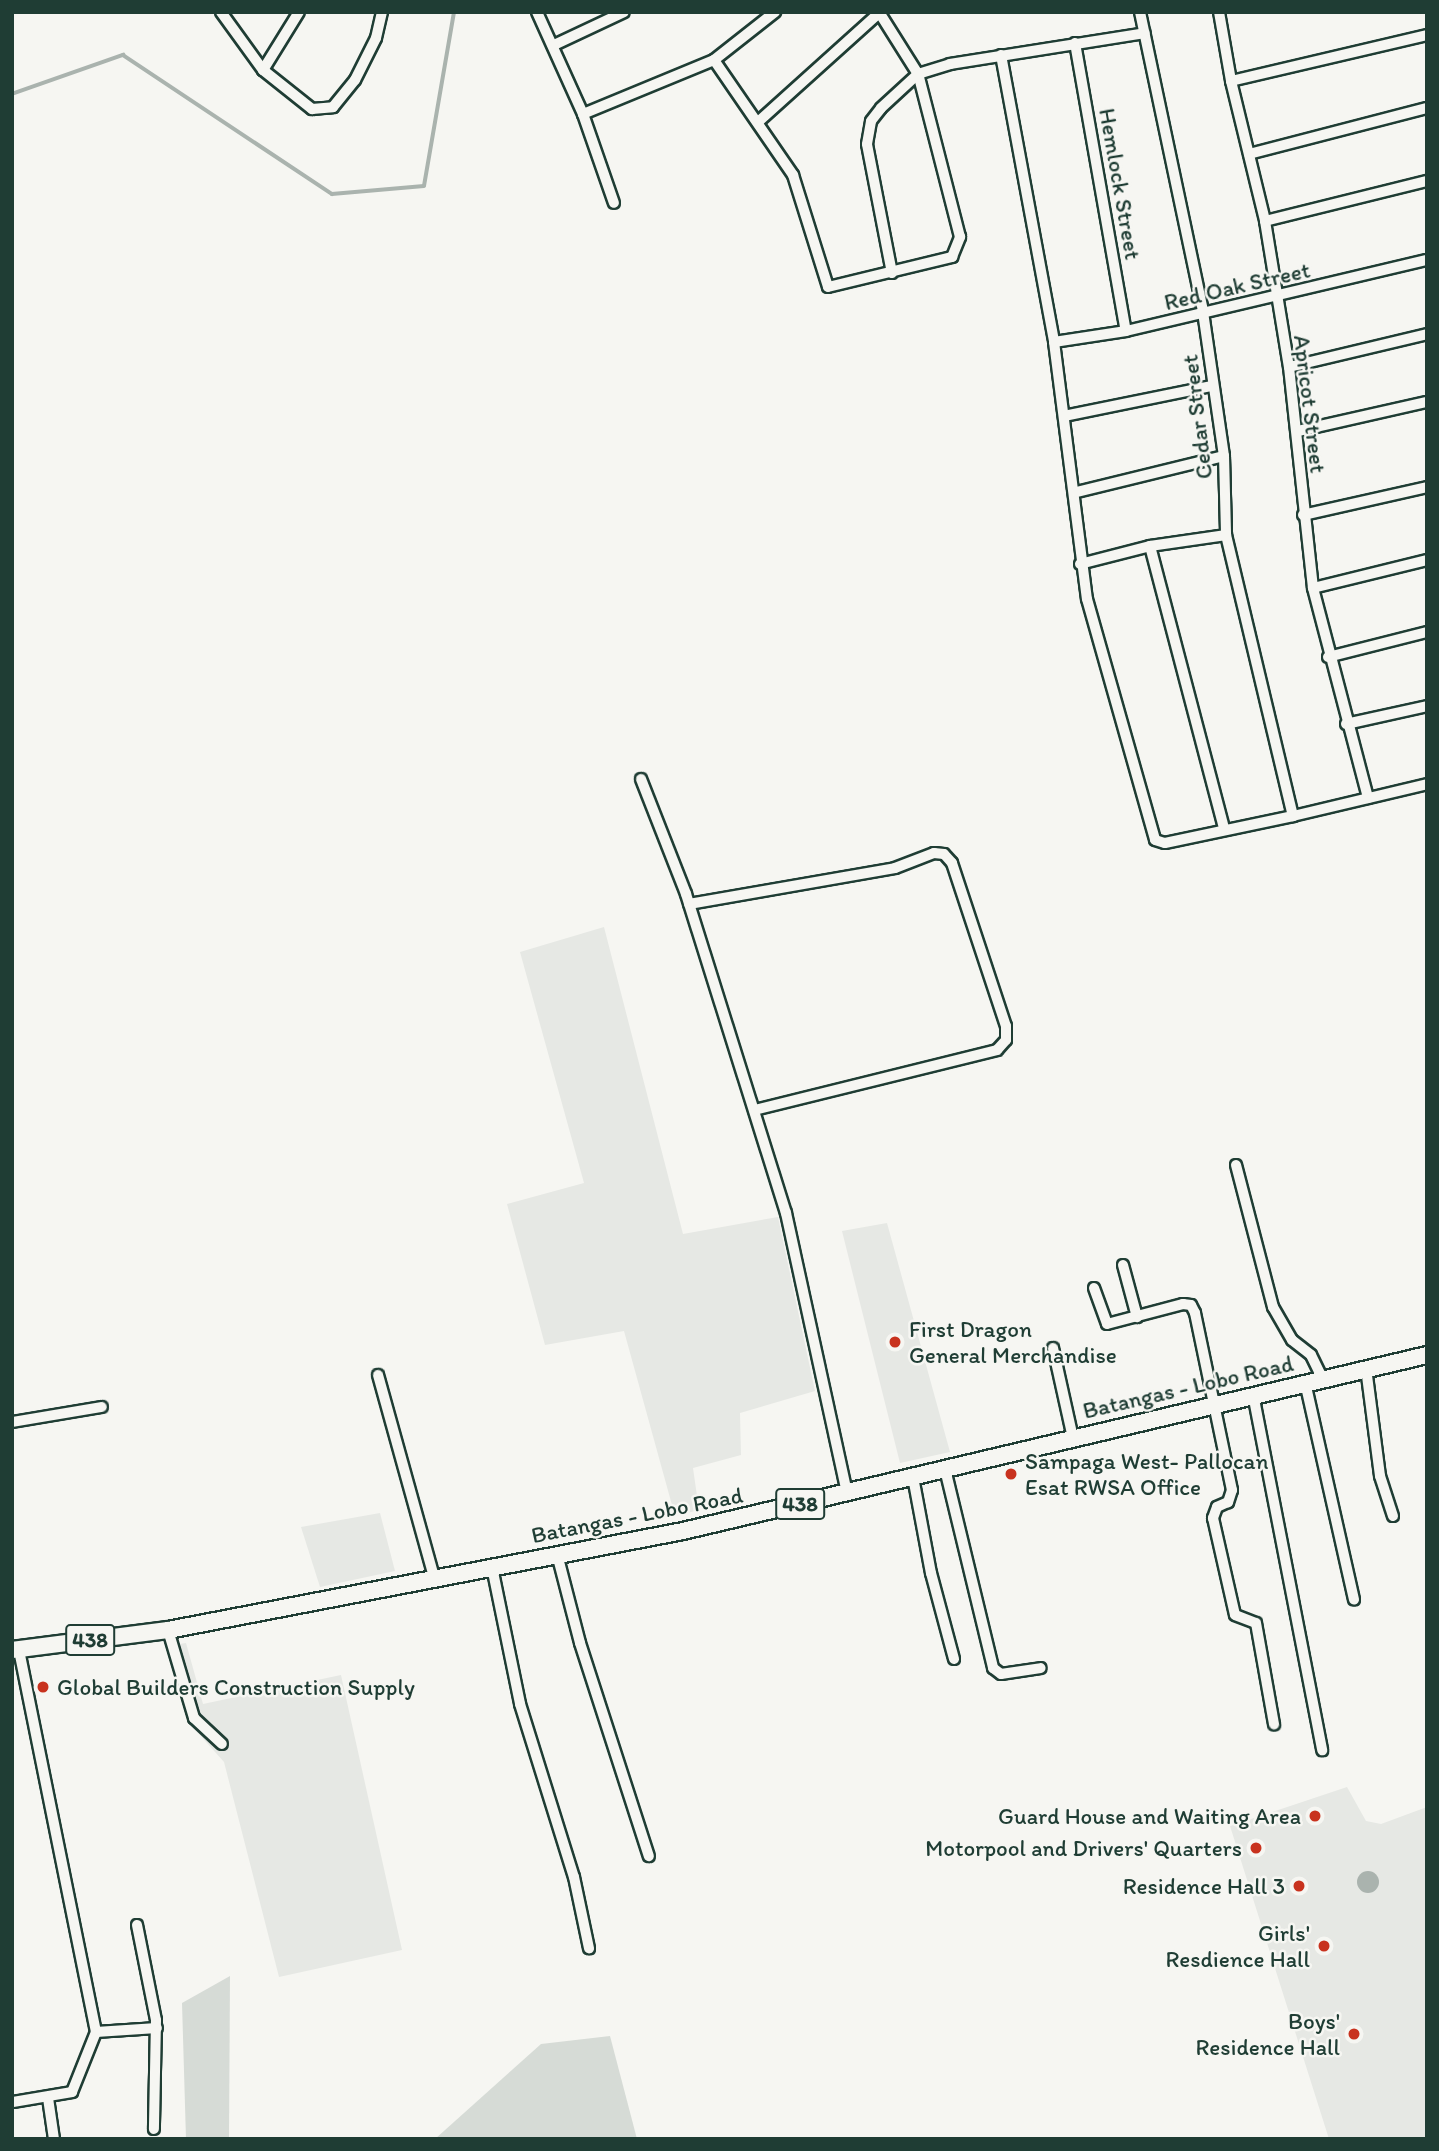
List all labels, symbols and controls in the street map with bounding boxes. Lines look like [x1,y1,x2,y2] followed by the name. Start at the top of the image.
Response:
[1093,106,1147,262] street label: Hemlock Street
[1161,256,1313,316] street label: Red Oak Street
[1288,334,1332,474] street label: Apricot Street
[1176,354,1218,480] street label: Cedar Street
[909,1315,1117,1369] place label: First Dragon General Merchandise
[887,1334,903,1350] marker: First Dragon General Merchandise
[1081,1349,1295,1425] street label: Batangas - Lobo Road
[1025,1447,1269,1501] place label: Sampaga West- Pallocan Esat RWSA Office
[1003,1466,1019,1482] marker: Sampaga West- Pallocan Esat RWSA Office
[529,1481,745,1549] street label: Batangas - Lobo Road
[774,1486,826,1522] road number: 438
[64,1622,116,1658] road number: 438
[57,1673,416,1701] place label: Global Builders Construction Supply
[35,1679,51,1695] marker: Global Builders Construction Supply
[999,1802,1301,1830] place label: Guard House and Waiting Area
[1307,1808,1323,1824] marker: Guard House and Waiting Area
[924,1834,1242,1862] place label: Motorpool and Drivers' Quarters
[1248,1840,1264,1856] marker: Motorpool and Drivers' Quarters
[1122,1872,1285,1900] place label: Residence Hall 3
[1291,1878,1307,1894] marker: Residence Hall 3
[1165,1919,1310,1973] place label: Girls' Resdience Hall
[1316,1938,1332,1954] marker: Girls' Resdience Hall
[1195,2007,1340,2061] place label: Boys' Residence Hall
[1346,2026,1362,2042] marker: Boys' Residence Hall

